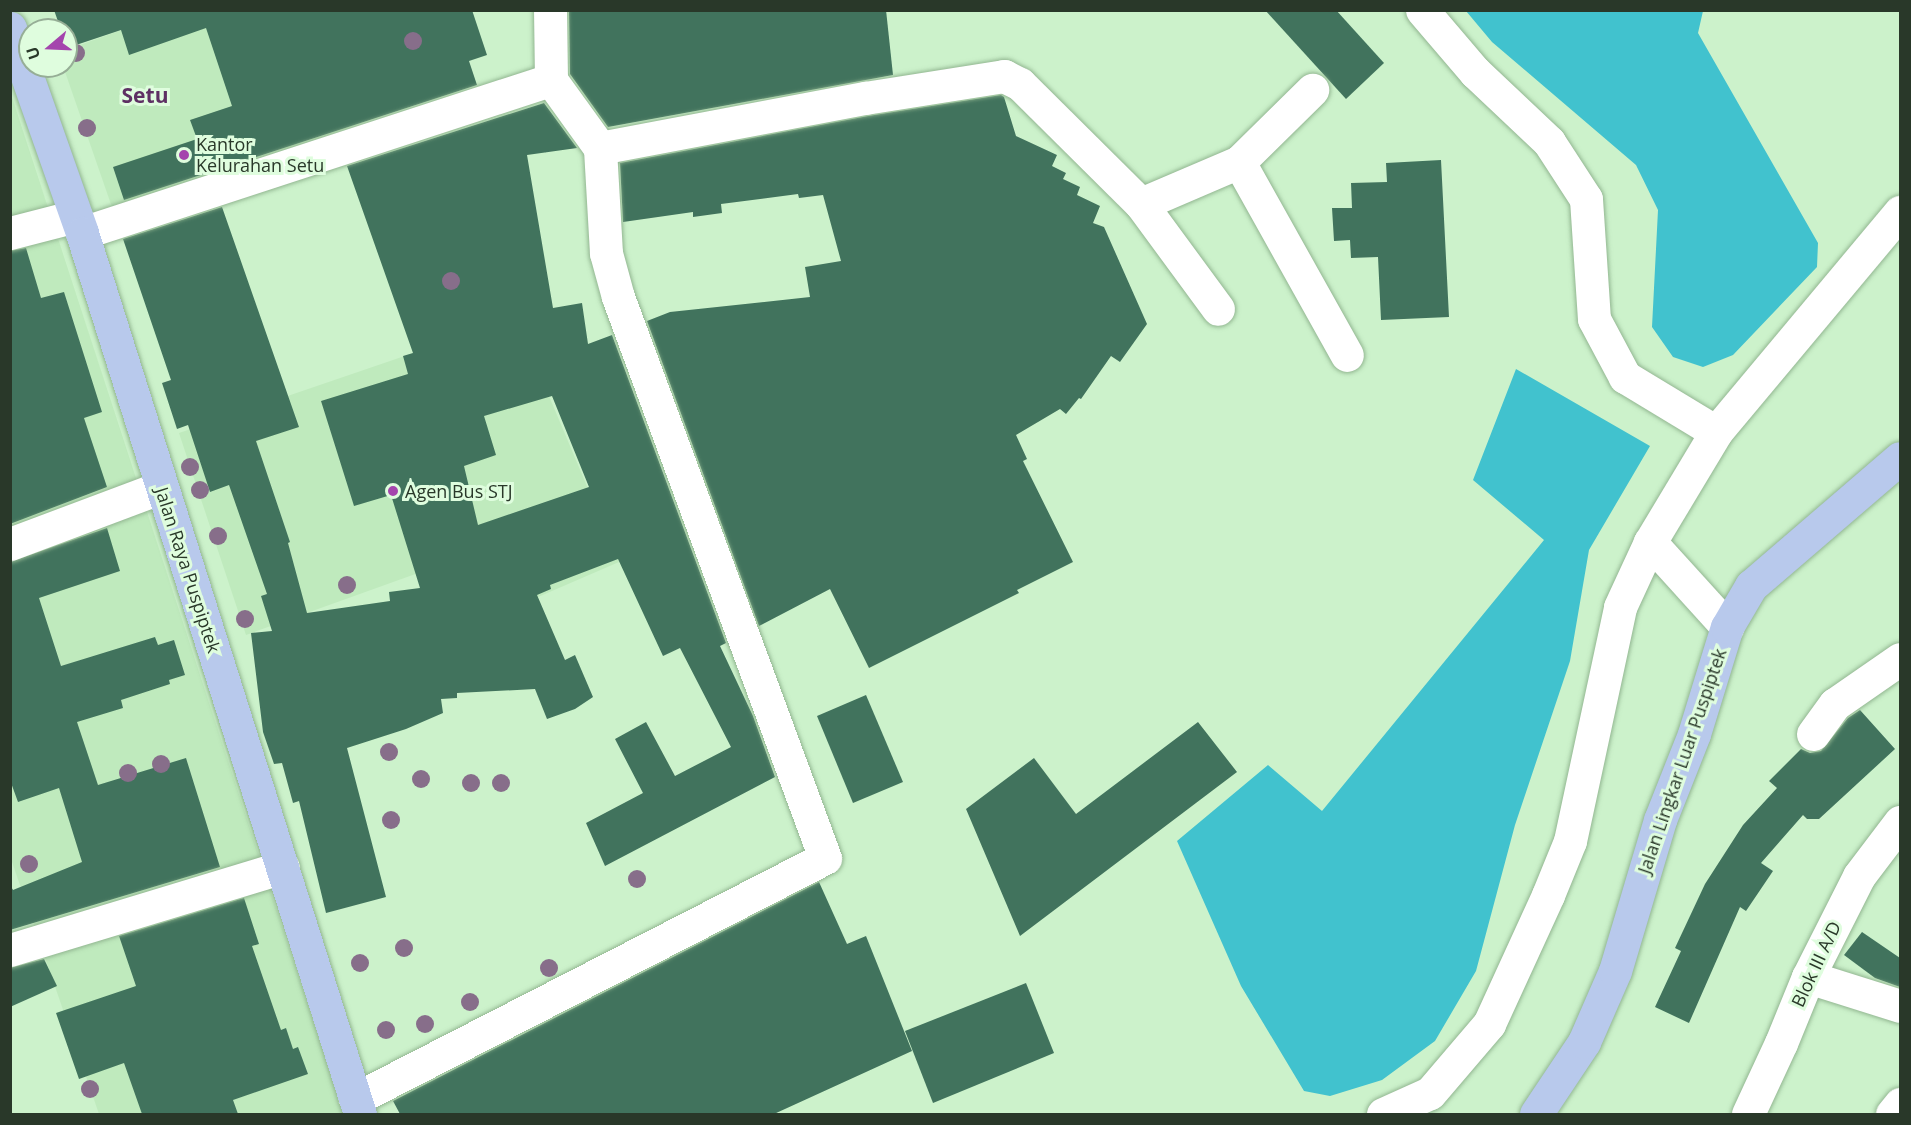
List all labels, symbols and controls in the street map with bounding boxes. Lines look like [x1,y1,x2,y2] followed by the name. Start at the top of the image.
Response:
[18,18,78,78] north arrow
[21,44,45,63] text: U
[122,82,168,108] district label: Setu
[196,134,324,176] place label: Kantor Kelurahan Setu
[177,148,191,162] marker: Kantor Kelurahan Setu
[405,480,513,502] place label: Agen Bus STJ
[151,484,225,656] street label: Jalan Raya Puspiptek
[386,484,400,498] marker: Agen Bus STJ
[1633,646,1731,876] street label: Jalan Lingkar Luar Puspiptek
[1787,918,1845,1010] street label: Blok III A/D

